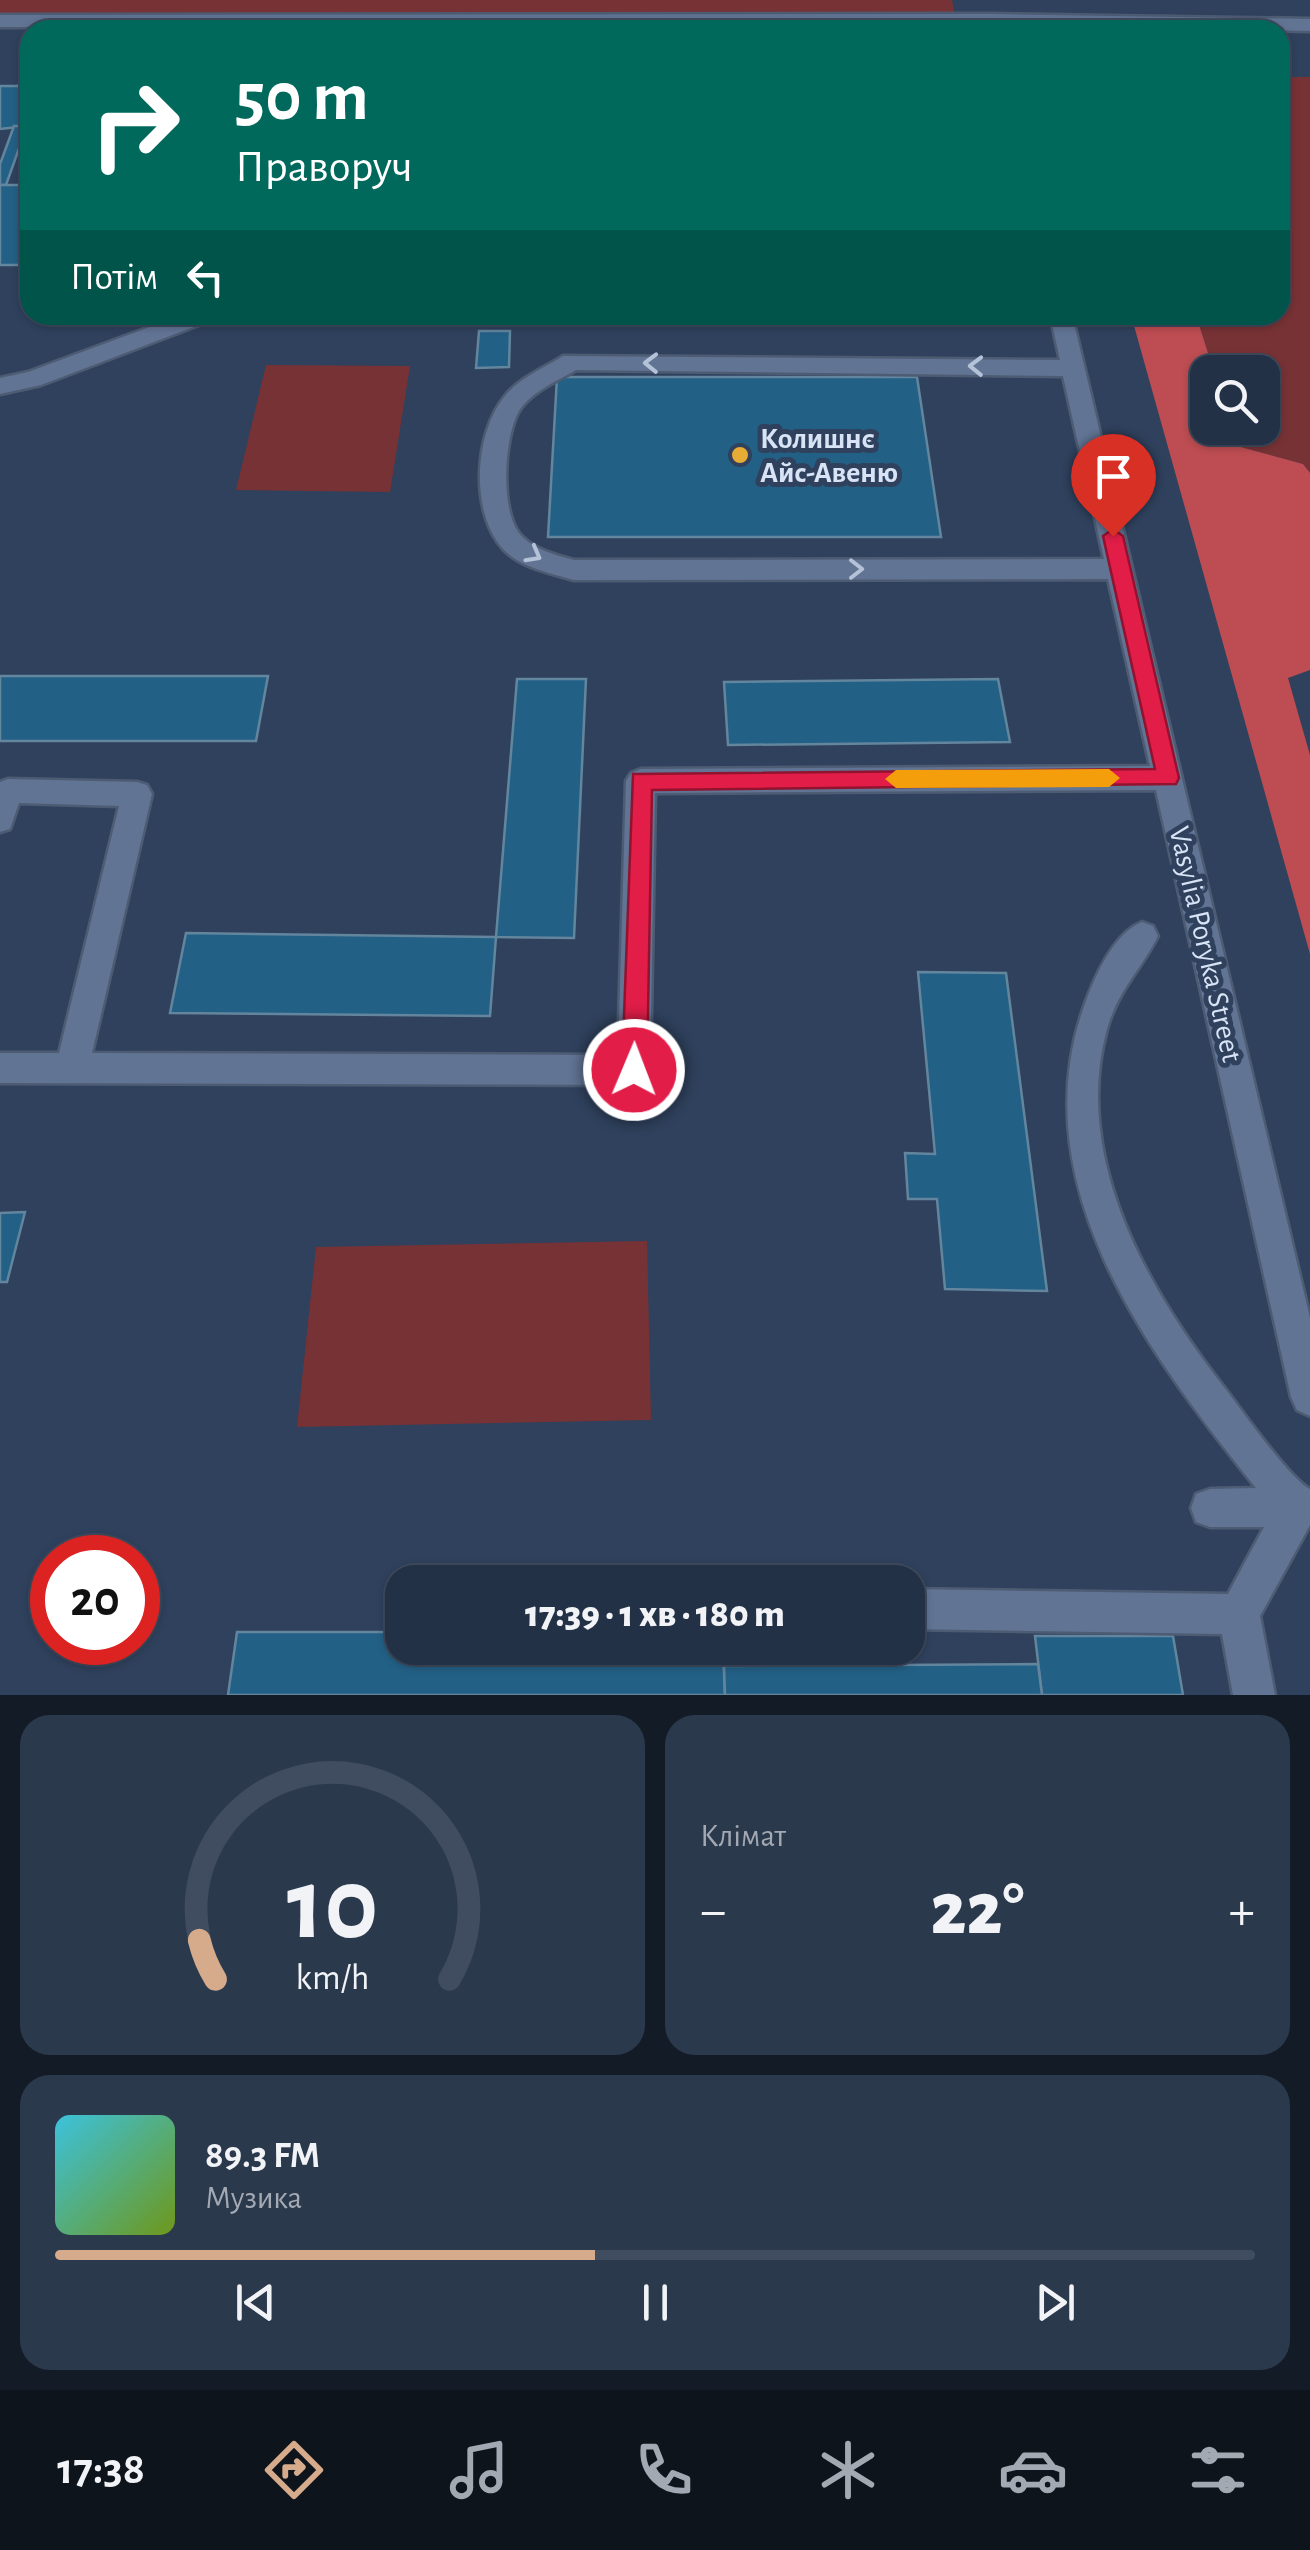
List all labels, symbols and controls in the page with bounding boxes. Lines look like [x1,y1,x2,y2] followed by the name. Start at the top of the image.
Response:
[70,60,200,190] icon: right
[235,63,369,133] text: 50 m
[235,145,413,190] text: Праворуч
[178,250,233,305] icon: left
[70,259,158,297] text: Потім
[643,352,658,374] one-way arrow
[1190,355,1280,445] map controls
[1190,355,1280,445] button: search
[968,356,984,377] one-way arrow
[760,424,898,488] place label: Колишнє Айс-Авеню
[1071,434,1156,537] pin
[729,444,751,466] marker: Колишнє Айс-Авеню
[1086,449,1141,504] icon: arrive
[523,543,541,563] one-way arrow
[848,558,864,580] one-way arrow
[1163,824,1247,1065] street label: Vasylia Poryka Street
[582,1018,686,1122] position arrow
[30,1535,160,1665] speed limit sign: 20
[525,1596,785,1634] text: 17:39 · 1 хв · 180 m
[700,1820,786,1852] text: Клімат
[287,1854,378,1958] text: 10
[931,1873,1024,1948] text: 22°
[700,1884,726,1939] text: −
[1229,1884,1255,1939] text: +
[296,1960,369,1996] text: km/h
[205,2137,320,2175] text: 89.3 FM
[205,2182,302,2214] text: Музика
[228,2275,283,2330] icon: previous
[628,2275,683,2330] icon: pause
[1028,2275,1083,2330] icon: next
[259,2435,329,2505] icon: directions
[444,2435,514,2505] icon: music
[629,2435,699,2505] icon: phone
[813,2435,883,2505] icon: climate
[998,2435,1068,2505] icon: car
[1183,2435,1253,2505] icon: filters
[57,2447,145,2492] text: 17:38

